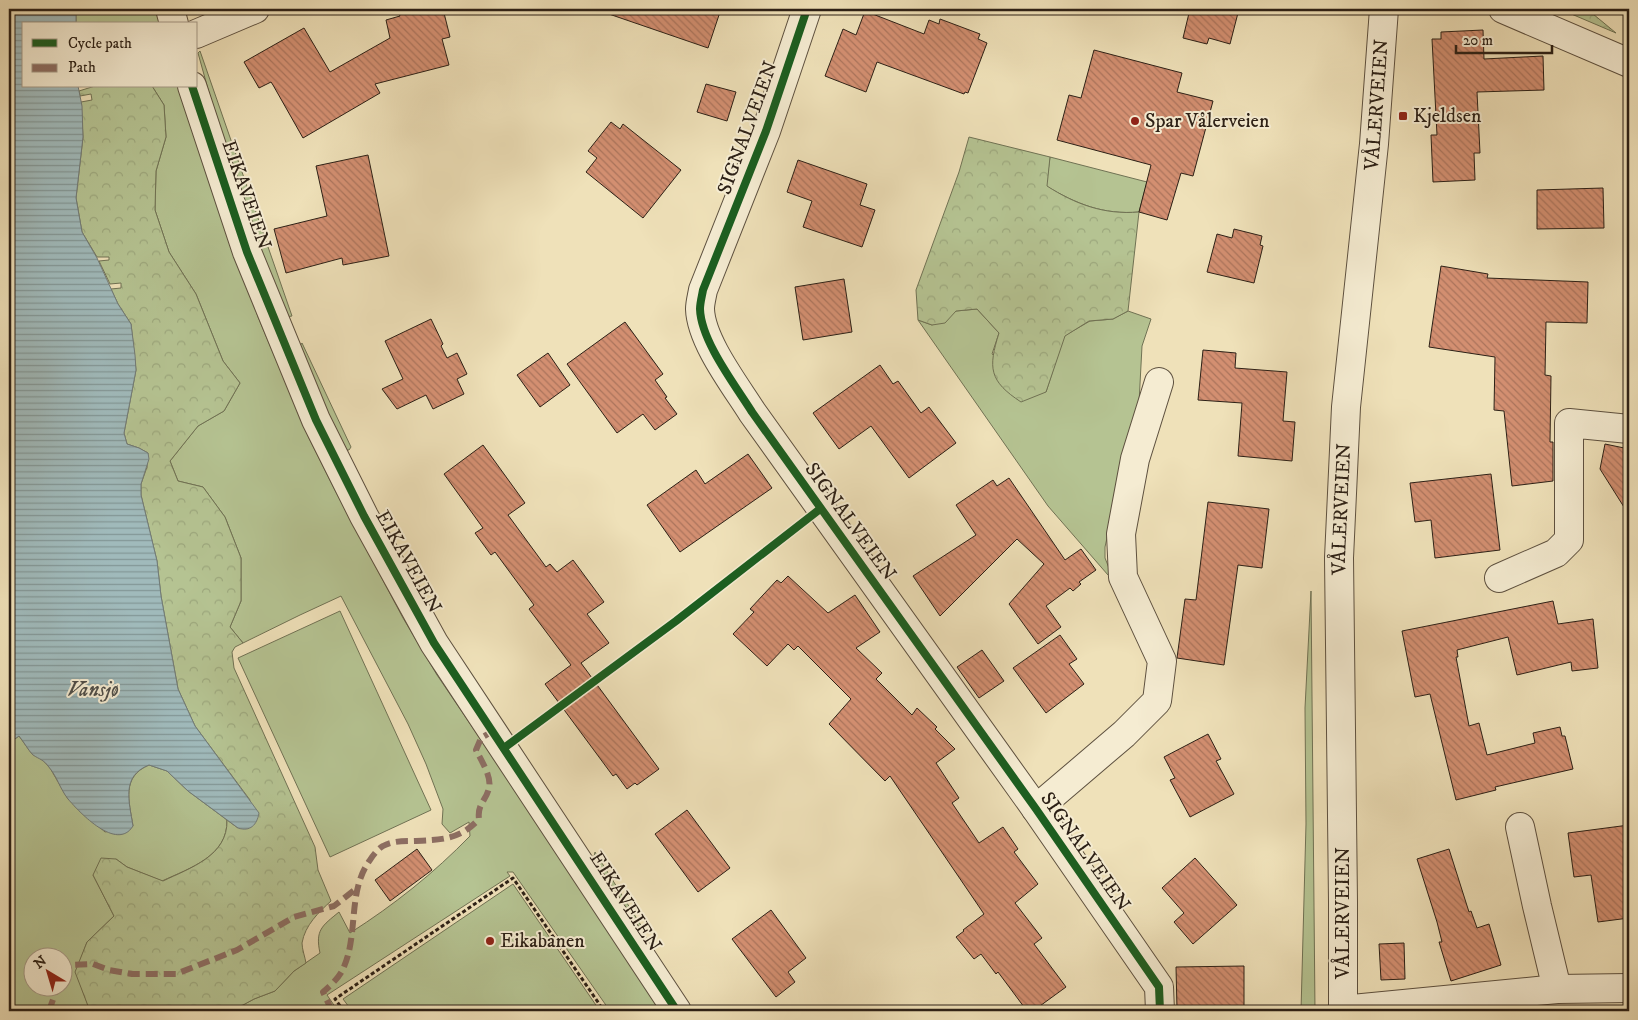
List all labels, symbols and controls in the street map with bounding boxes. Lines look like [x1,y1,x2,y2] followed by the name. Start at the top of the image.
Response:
[22,22,198,88] legend
[1456,22,1552,54] scale bar
[1463,31,1493,50] text: 20 m
[68,34,132,53] text: Cycle path
[1359,38,1394,173] street label: VÅLERVEIEN
[68,58,96,77] text: Path
[712,58,784,198] street label: SIGNALVEIEN
[1413,104,1482,129] place label: Kjeldsen
[1145,109,1270,134] place label: Spar Vålerveien
[1397,110,1409,122] marker: Kjeldsen
[1129,115,1141,127] marker: Spar Vålerveien
[216,137,276,253] street label: EIKAVEIEN
[1325,443,1357,576] street label: VÅLERVEIEN
[799,458,901,586] street label: SIGNALVEIEN
[369,506,447,618] street label: EIKAVEIEN
[67,677,119,703] water label: Vansjø
[1035,787,1135,917] street label: SIGNALVEIEN
[583,847,667,957] street label: EIKAVEIEN
[1330,847,1356,980] street label: VÅLERVEIEN
[500,929,585,954] place label: Eikabanen
[484,935,496,947] marker: Eikabanen
[22,948,72,998] north arrow
[31,952,51,973] text: N

